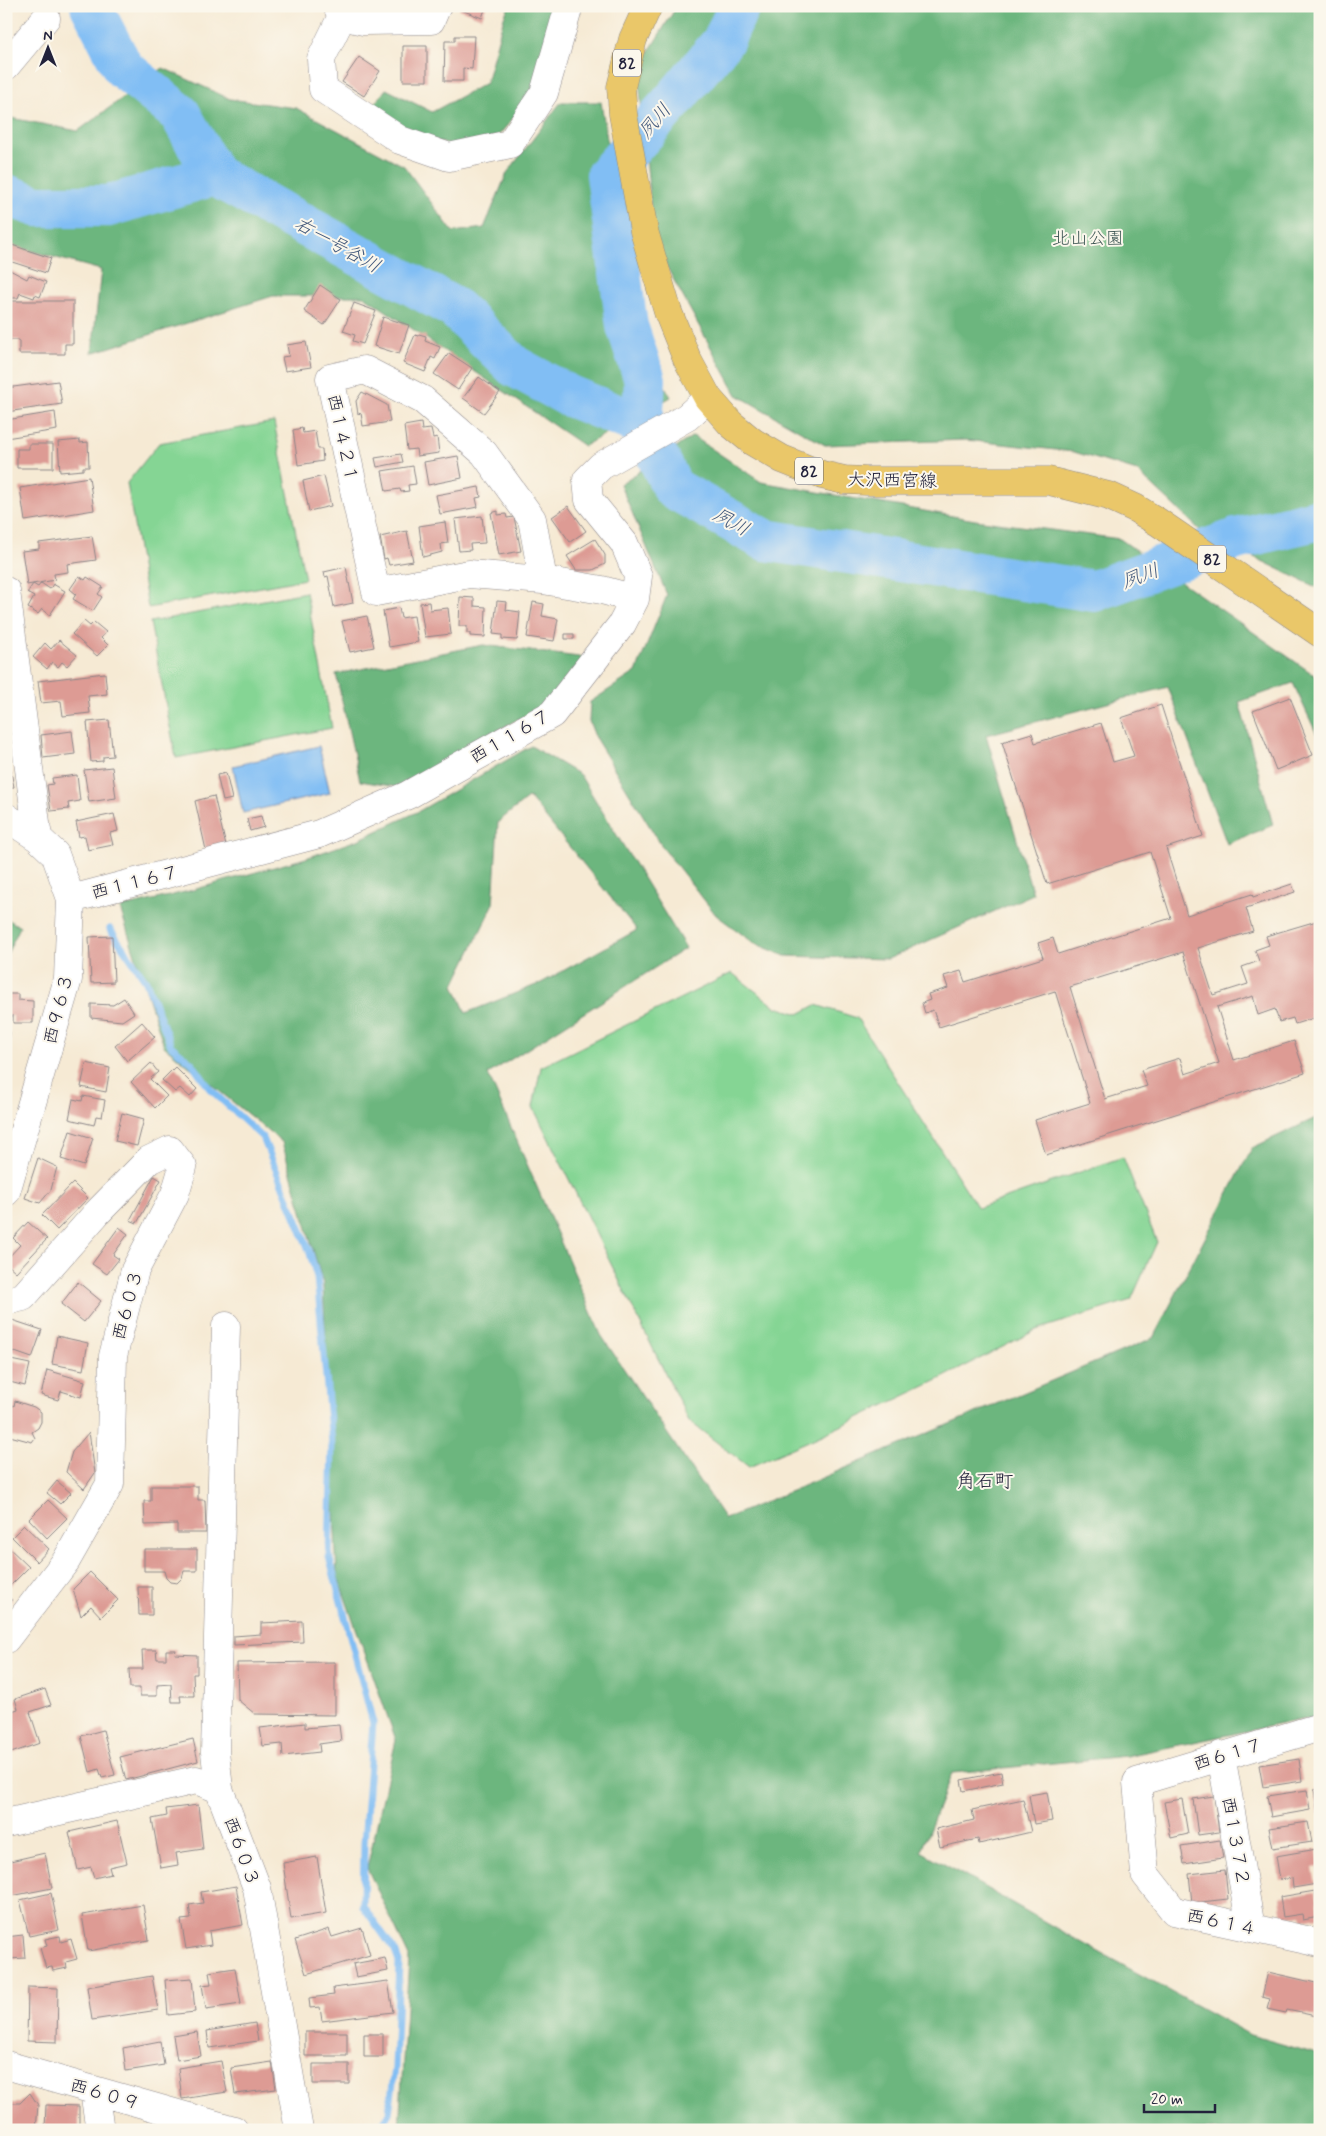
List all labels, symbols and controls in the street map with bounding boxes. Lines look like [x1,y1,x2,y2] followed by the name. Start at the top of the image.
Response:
[22,22,72,72] north arrow
[43,27,53,45] text: N
[613,49,641,76] road number: 82
[633,98,677,144] water label: 夙川
[290,211,385,279] water label: 右一号谷川
[1052,227,1124,251] park label: 北山公園
[321,392,363,485] street label: 西１４２１
[795,458,823,484] road number: 82
[847,468,937,494] street label: 大沢西宮線
[709,502,754,542] water label: 夙川
[1198,546,1226,572] road number: 82
[1118,558,1163,595] water label: 夙川
[466,704,555,770] street label: 西１１６７
[89,860,182,906] street label: 西１１６７
[39,971,79,1047] street label: 西９６３
[107,1267,149,1343] street label: 西６０３
[956,1469,1014,1494] district label: 角石町
[1190,1733,1266,1777] street label: 西６１７
[1215,1795,1255,1888] street label: 西１３７２
[217,1813,265,1889] street label: 西６０３
[1184,1904,1260,1942] street label: 西６１４
[67,2074,143,2116] street label: 西６０９
[1144,2081,1215,2113] scale bar
[1151,2090,1183,2110] text: 20 m

